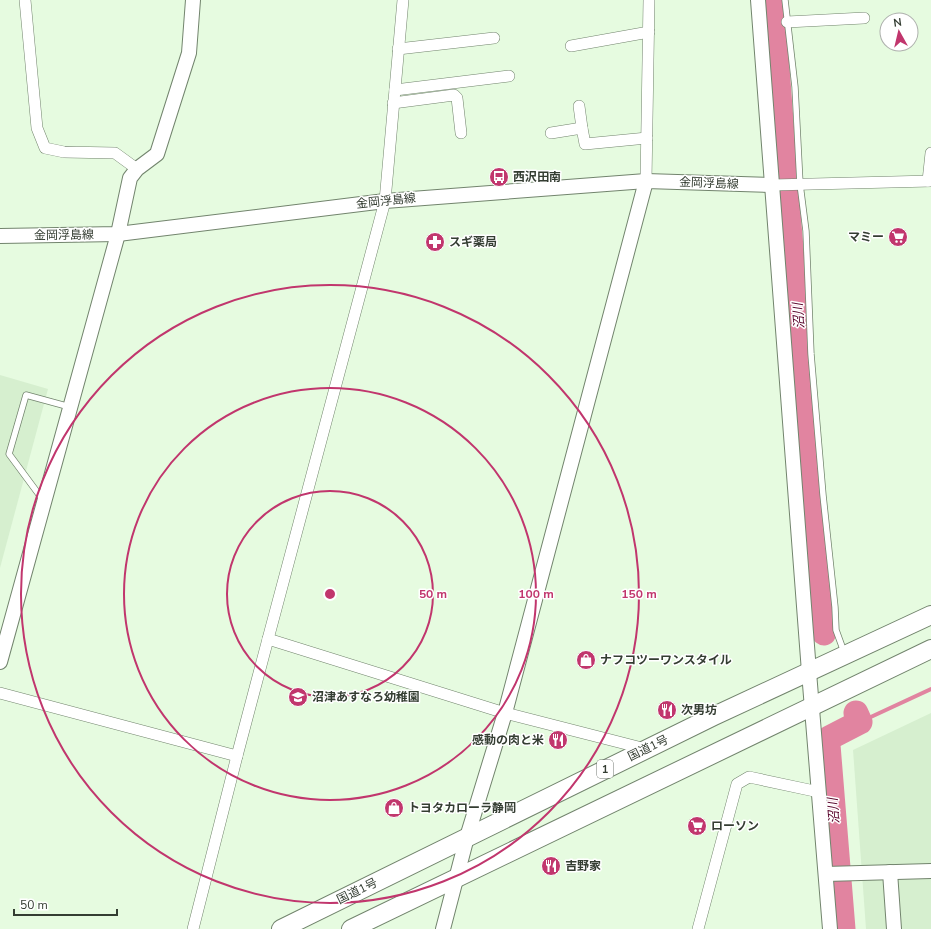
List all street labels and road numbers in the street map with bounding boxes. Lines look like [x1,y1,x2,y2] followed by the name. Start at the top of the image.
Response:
[679,174,739,192] street label: 金岡浮島線
[355,190,417,212] street label: 金岡浮島線
[34,226,94,244] street label: 金岡浮島線
[625,731,671,765] street label: 国道1号
[597,760,613,778] road number: 1
[334,874,380,908] street label: 国道1号

